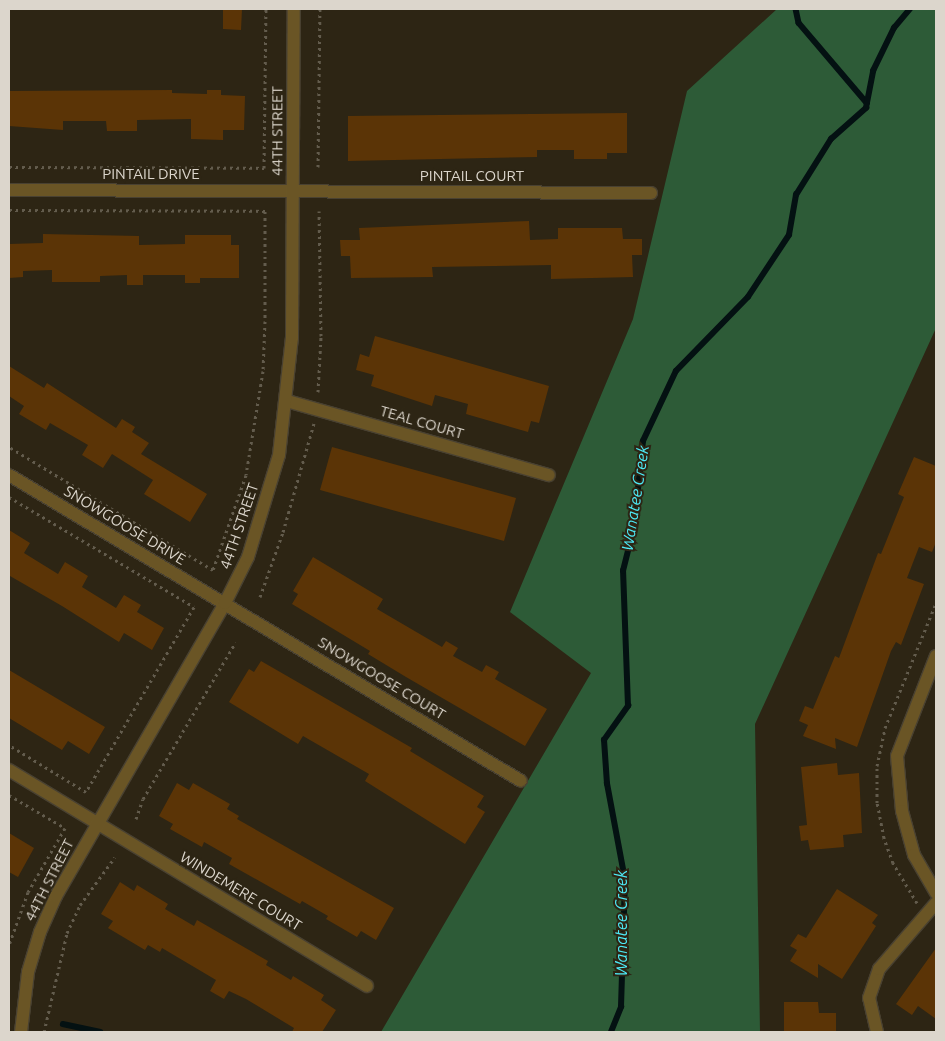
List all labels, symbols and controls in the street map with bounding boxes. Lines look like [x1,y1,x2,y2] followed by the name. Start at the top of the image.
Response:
[268,86,286,176] street label: 44TH STREET
[102,165,200,183] street label: PINTAIL DRIVE
[420,167,524,185] street label: PINTAIL COURT
[378,401,466,443] street label: TEAL COURT
[617,444,653,552] water label: Wanatee Creek
[216,481,262,571] street label: 44TH STREET
[61,482,189,568] street label: SNOWGOOSE DRIVE
[315,633,449,723] street label: SNOWGOOSE COURT
[21,836,77,924] street label: 44TH STREET
[177,848,305,934] street label: WINDEMERE COURT
[611,870,631,976] water label: Wanatee Creek

